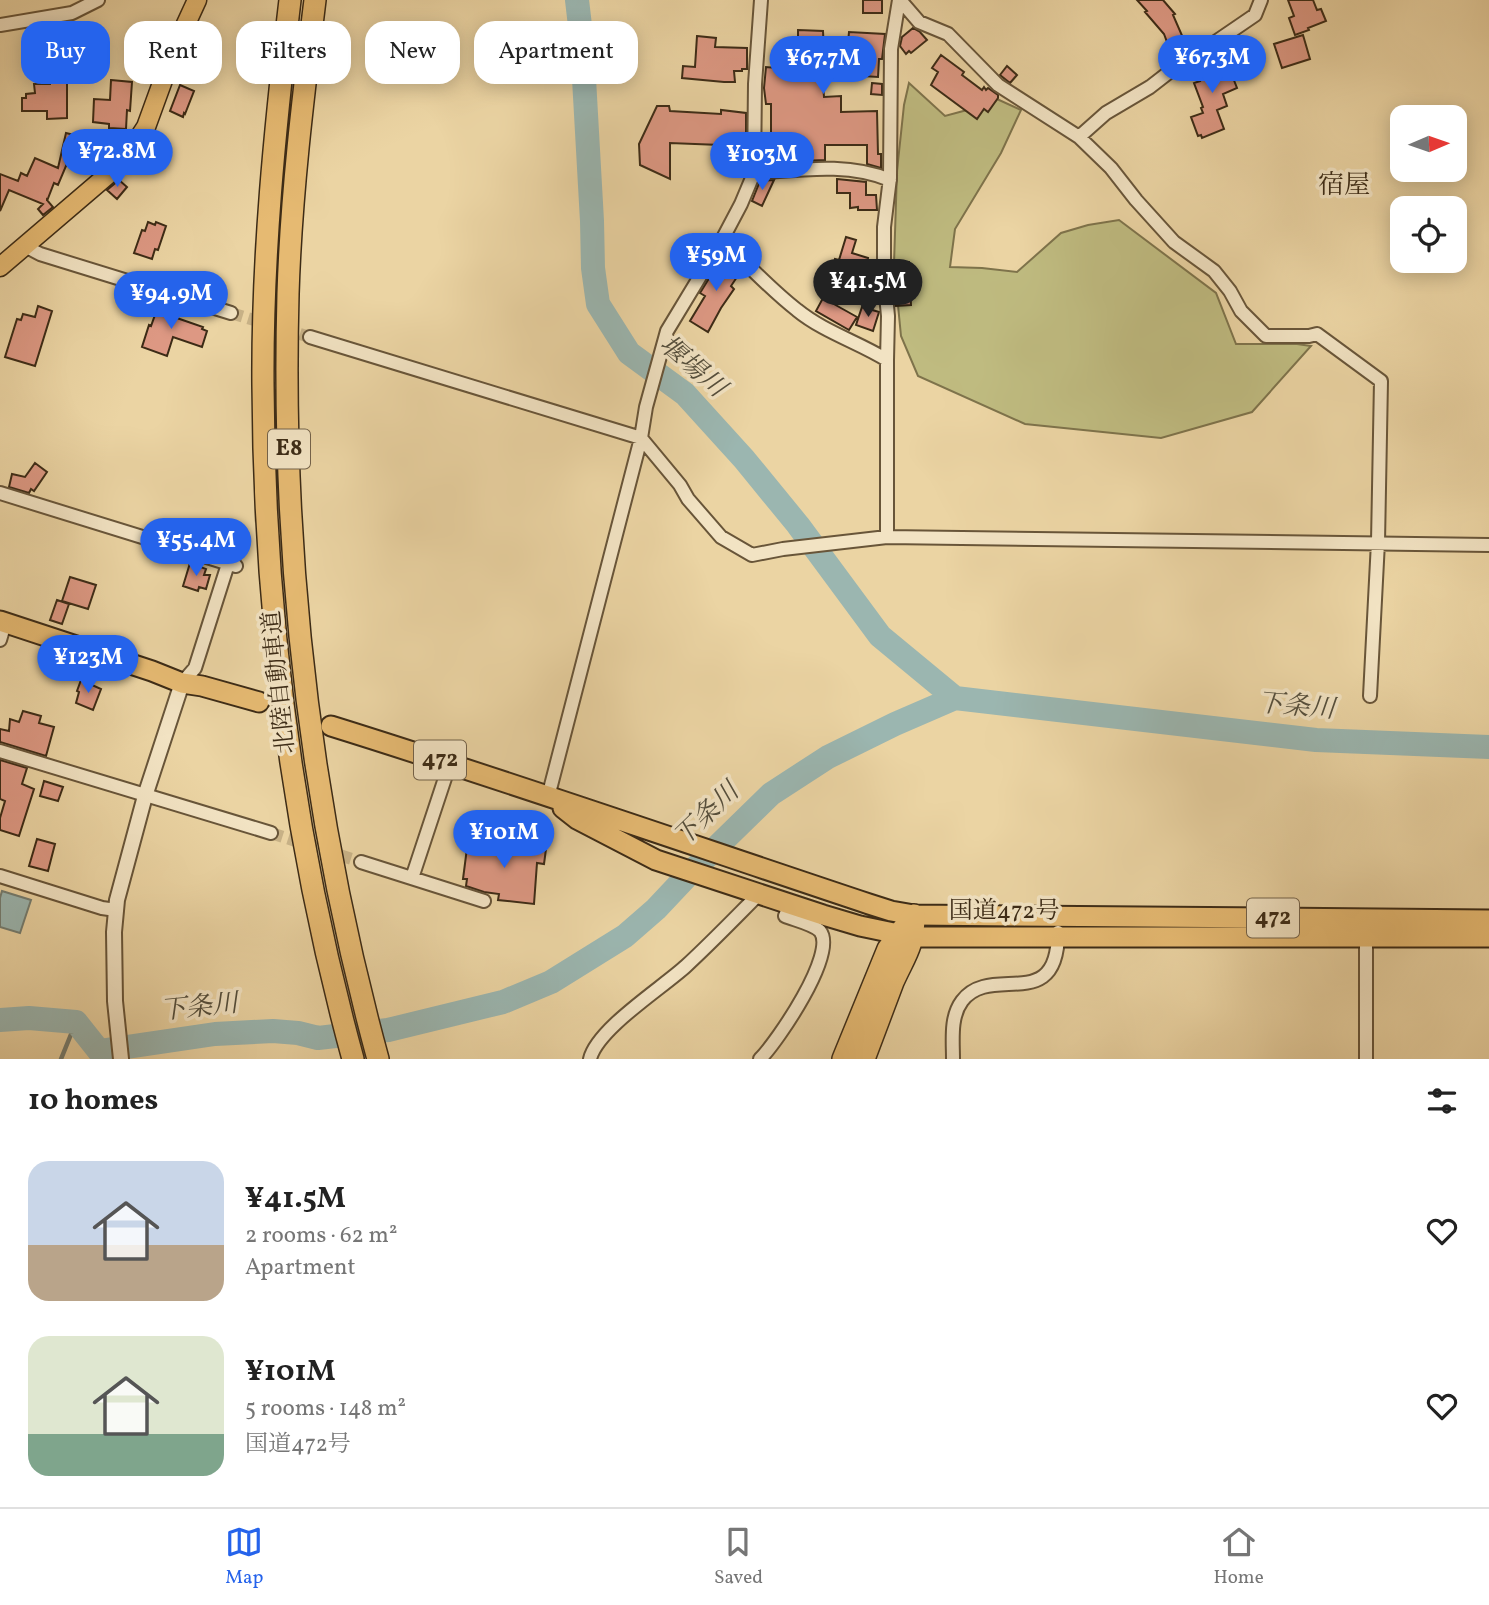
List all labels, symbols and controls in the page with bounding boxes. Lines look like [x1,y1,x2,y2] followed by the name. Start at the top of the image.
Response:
[21,21,110,84] chip: Buy
[124,21,222,84] chip: Rent
[236,21,351,84] chip: Filters
[365,21,460,84] chip: New
[474,21,638,84] chip: Apartment
[766,36,880,96] pin: ¥67.7M
[1155,36,1269,95] pin: ¥67.3M
[1174,42,1250,74] text: ¥67.3M
[786,43,860,75] text: ¥67.7M
[1390,105,1466,182] north arrow
[1390,105,1467,273] map controls
[60,130,174,189] pin: ¥72.8M
[713,132,811,192] pin: ¥103M
[78,136,156,168] text: ¥72.8M
[726,139,798,171] text: ¥103M
[1318,168,1370,204] district label: 宿屋
[1390,196,1467,273] button: locate
[675,233,757,293] pin: ¥59M
[686,240,746,272] text: ¥59M
[811,260,925,319] pin: ¥41.5M
[829,266,907,298] text: ¥41.5M
[114,272,228,331] pin: ¥94.9M
[130,278,212,310] text: ¥94.9M
[651,328,736,408] water label: 堰場川
[268,430,310,468] road number: E8
[139,518,253,578] pin: ¥55.4M
[156,525,236,557] text: ¥55.4M
[256,609,304,755] street label: 北陸自動車道
[39,636,137,695] pin: ¥123M
[53,642,123,674] text: ¥123M
[1256,686,1339,729] water label: 下条川
[414,740,466,780] road number: 472
[666,773,750,855] water label: 下条川
[455,810,553,870] pin: ¥101M
[469,817,539,849] text: ¥101M
[949,895,1059,929] street label: 国道472号
[1247,898,1299,937] road number: 472
[158,986,243,1030] water label: 下条川
[28,1080,158,1122] text: 10 homes
[1423,1082,1461,1120] icon: filters
[245,1178,346,1220] text: ¥41.5M
[84,1189,168,1273] icon: home
[1423,1212,1461,1250] icon: heart
[245,1220,397,1252] text: 2 rooms · 62 m²
[245,1252,356,1284] text: Apartment
[245,1351,336,1393] text: ¥101M
[84,1364,168,1448] icon: home
[1423,1387,1461,1425] icon: heart
[245,1393,406,1425] text: 5 rooms · 148 m²
[245,1429,351,1461] text: 国道472号
[225,1523,263,1591] tab: Map
[714,1523,763,1591] tab: Saved
[1213,1523,1264,1591] tab: Home

